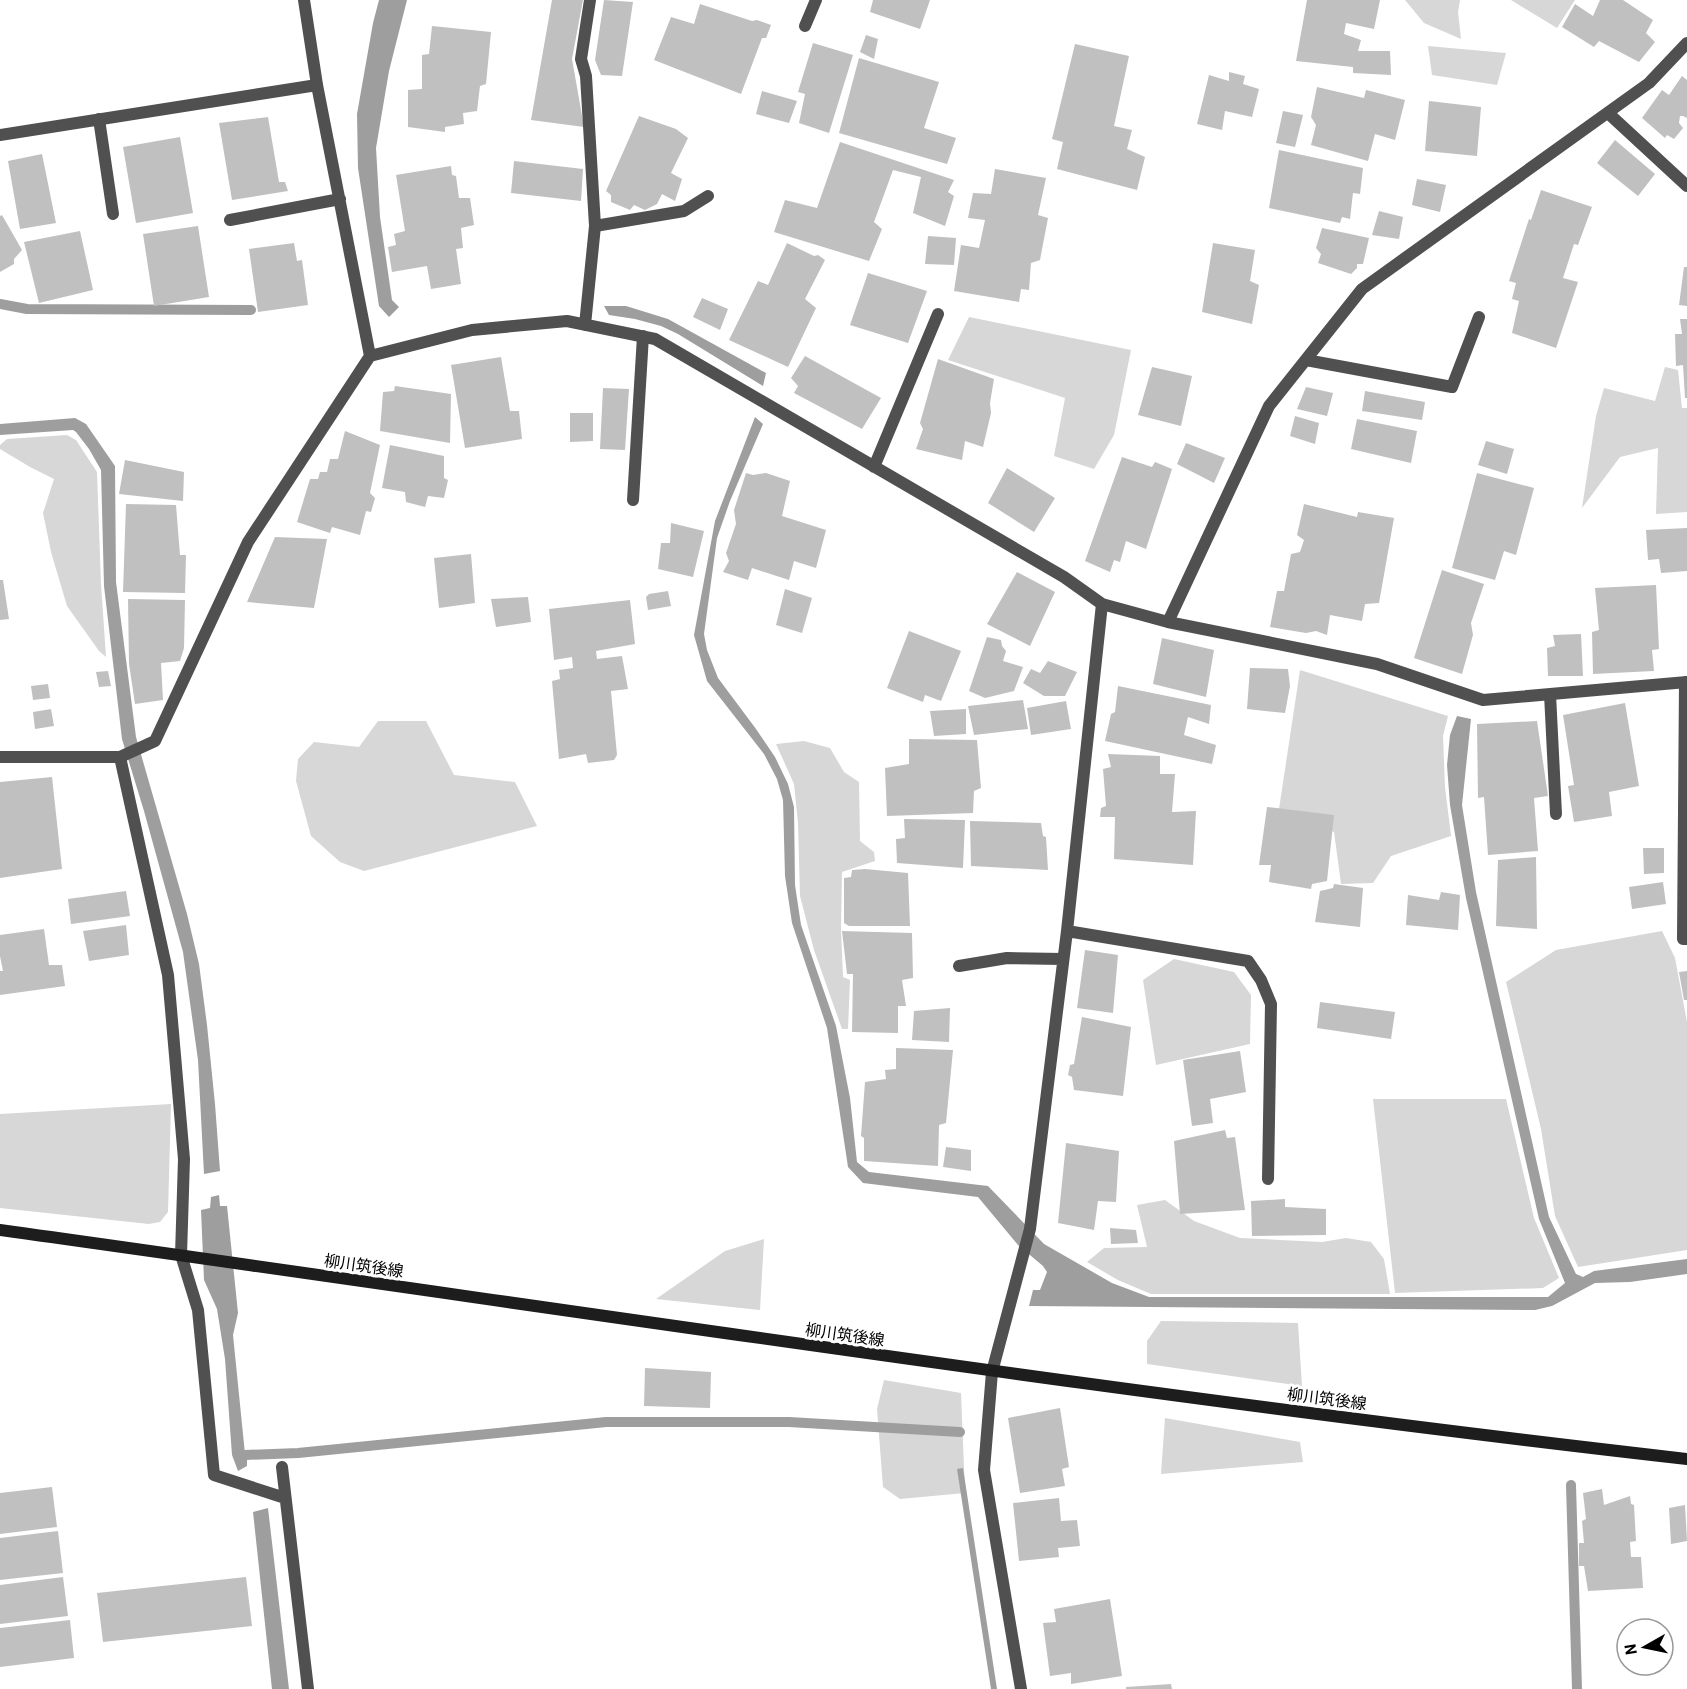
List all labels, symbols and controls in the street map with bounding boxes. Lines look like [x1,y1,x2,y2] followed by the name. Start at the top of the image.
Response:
[323,1250,405,1280] street label: 柳川筑後線
[804,1319,886,1349] street label: 柳川筑後線
[1286,1384,1368,1412] street label: 柳川筑後線
[1615,1617,1675,1677] north arrow
[1619,1643,1640,1656] text: N

